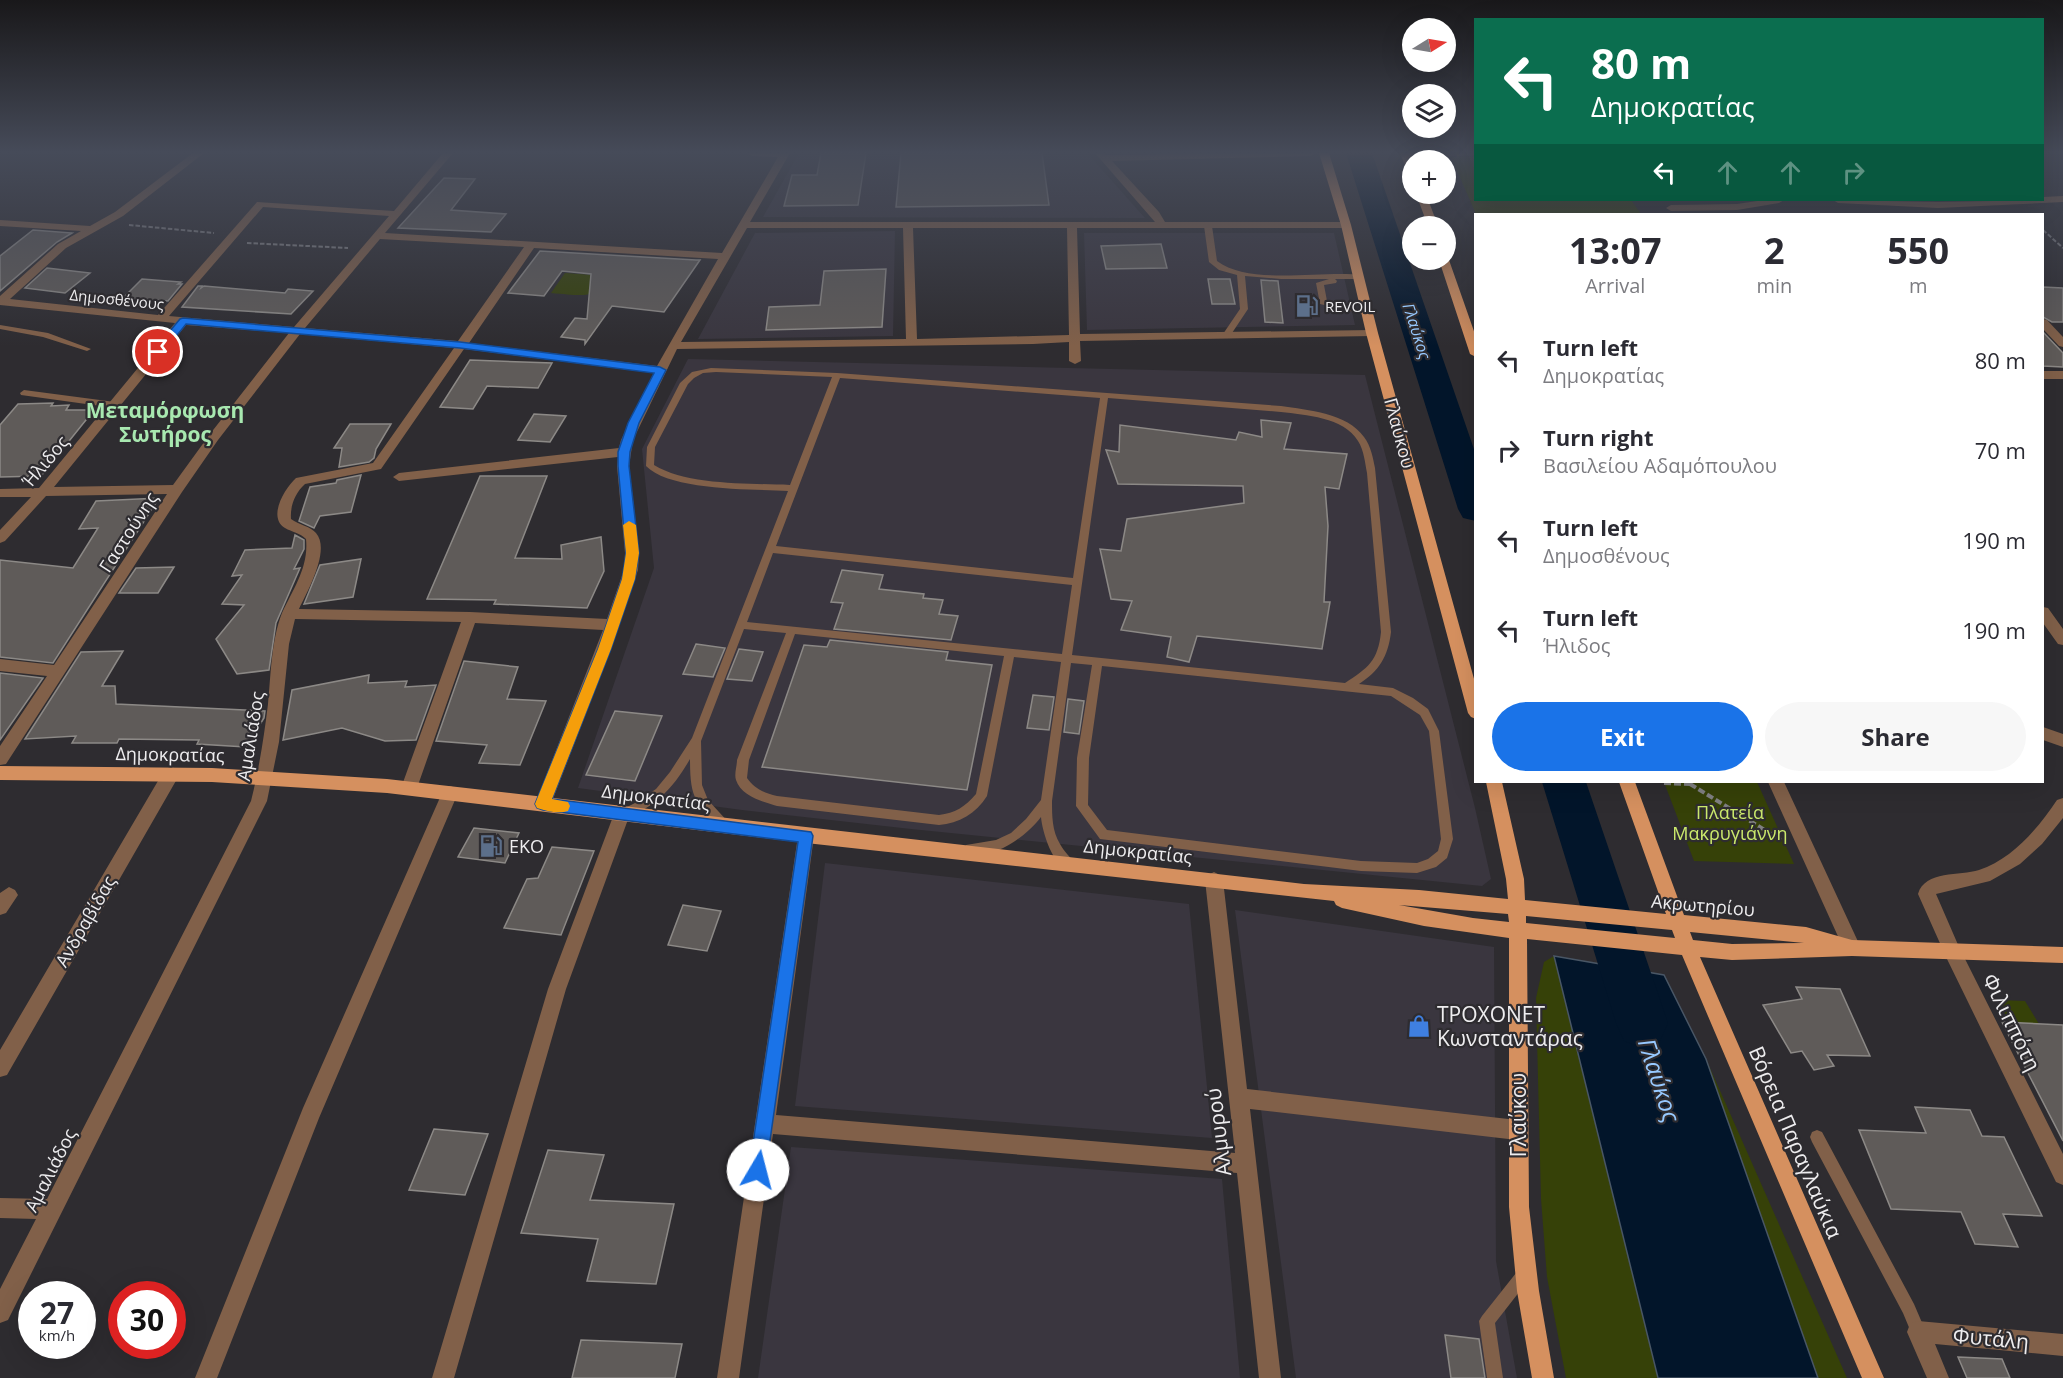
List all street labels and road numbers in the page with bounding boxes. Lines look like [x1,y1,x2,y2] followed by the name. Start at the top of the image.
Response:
[69,284,165,314] street label: Δημοσθένους
[1379,395,1421,471] street label: Γλαύκου
[16,430,74,493] street label: Ήλιδος
[93,487,163,577] street label: Γαστούνης
[231,689,269,783] street label: Αμαλιάδος
[115,741,225,767] street label: Δημοκρατίας
[600,778,712,816] street label: Δημοκρατίας
[1083,833,1194,869] street label: Δημοκρατίας
[49,871,121,971] street label: Ανδραβίδας
[1650,889,1756,921] street label: Ακρωτηρίου
[1976,969,2048,1075] street label: Φιλιππότη
[1743,1042,1849,1243] street label: Βόρεια Παραγλαύκια
[1504,1073,1532,1157] street label: Γλαύκου
[1199,1086,1237,1178] street label: Αλμυρού
[19,1124,81,1216] street label: Αμαλιάδος
[1952,1321,2030,1355] street label: Φυτάλη

